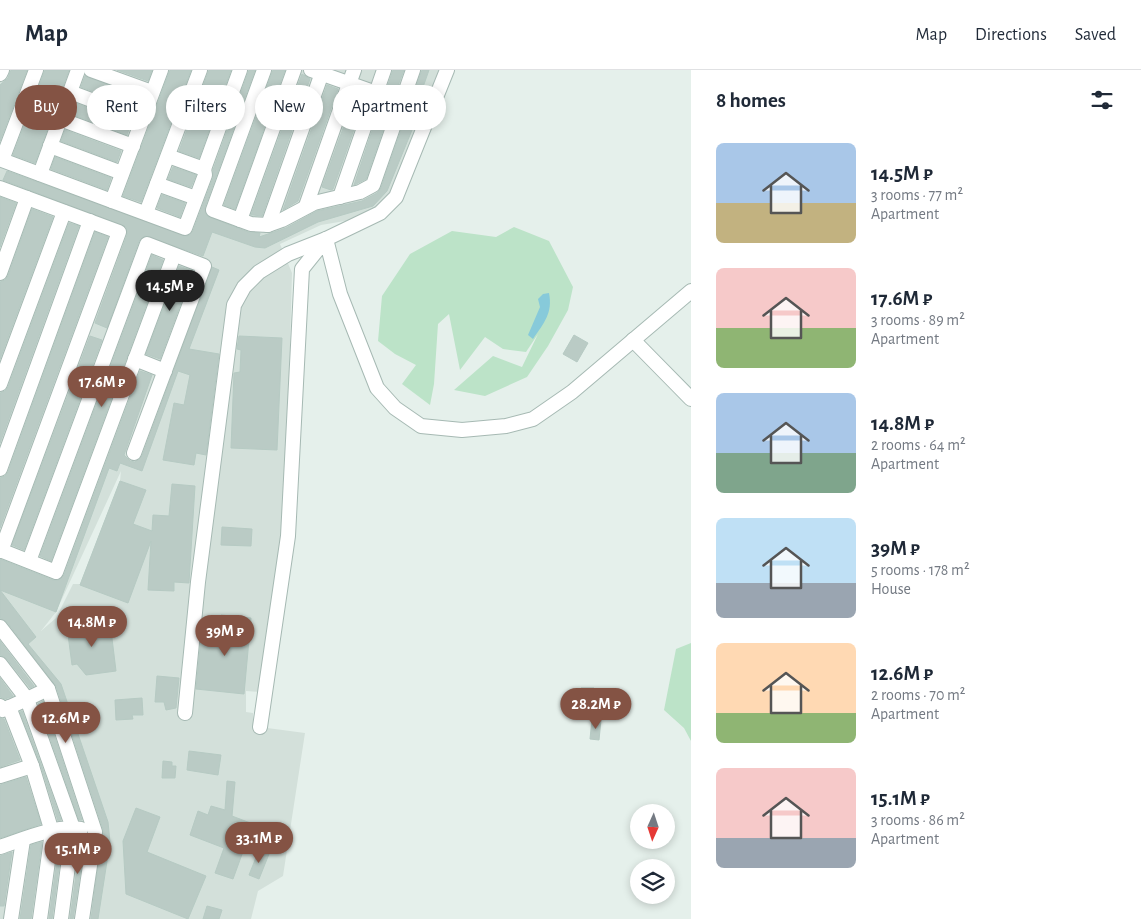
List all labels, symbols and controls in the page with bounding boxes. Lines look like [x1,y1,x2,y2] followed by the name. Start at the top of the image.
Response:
[25,22,68,46] text: Map
[916,26,947,44] text: Map
[975,26,1047,44] text: Directions
[1075,26,1116,44] text: Saved
[15,85,77,130] chip: Buy
[87,85,156,130] chip: Rent
[166,85,245,130] chip: Filters
[255,85,323,130] chip: New
[333,85,446,130] chip: Apartment
[1088,86,1116,114] icon: filters
[716,90,786,111] text: 8 homes
[756,163,816,223] icon: home
[871,163,933,184] text: 14.5M ₽
[871,187,963,203] text: 3 rooms · 77 m²
[871,206,939,222] text: Apartment
[124,270,216,312] pin: 14.5M ₽
[146,278,194,294] text: 14.5M ₽
[756,288,816,348] icon: home
[871,288,932,309] text: 17.6M ₽
[871,312,965,328] text: 3 rooms · 89 m²
[871,331,939,347] text: Apartment
[56,366,148,408] pin: 17.6M ₽
[79,374,125,390] text: 17.6M ₽
[756,413,816,473] icon: home
[871,413,934,434] text: 14.8M ₽
[871,437,966,453] text: 2 rooms · 64 m²
[871,456,939,472] text: Apartment
[756,538,816,598] icon: home
[871,538,920,559] text: 39M ₽
[871,562,969,578] text: 5 rooms · 178 m²
[871,581,911,597] text: House
[46,606,138,648] pin: 14.8M ₽
[68,614,116,630] text: 14.8M ₽
[190,614,260,657] pin: 39M ₽
[206,623,244,639] text: 39M ₽
[756,663,816,723] icon: home
[871,663,933,684] text: 12.6M ₽
[871,687,965,703] text: 2 rooms · 70 m²
[550,688,642,730] pin: 28.2M ₽
[571,696,621,712] text: 28.2M ₽
[20,702,112,744] pin: 12.6M ₽
[871,706,939,722] text: Apartment
[42,710,90,726] text: 12.6M ₽
[756,788,816,848] icon: home
[871,788,930,809] text: 15.1M ₽
[630,804,675,849] north arrow
[630,804,675,904] map controls
[871,812,965,828] text: 3 rooms · 86 m²
[213,822,305,864] pin: 33.1M ₽
[236,830,282,846] text: 33.1M ₽
[871,831,939,847] text: Apartment
[32,832,124,875] pin: 15.1M ₽
[56,841,100,857] text: 15.1M ₽
[630,859,675,904] button: layers

